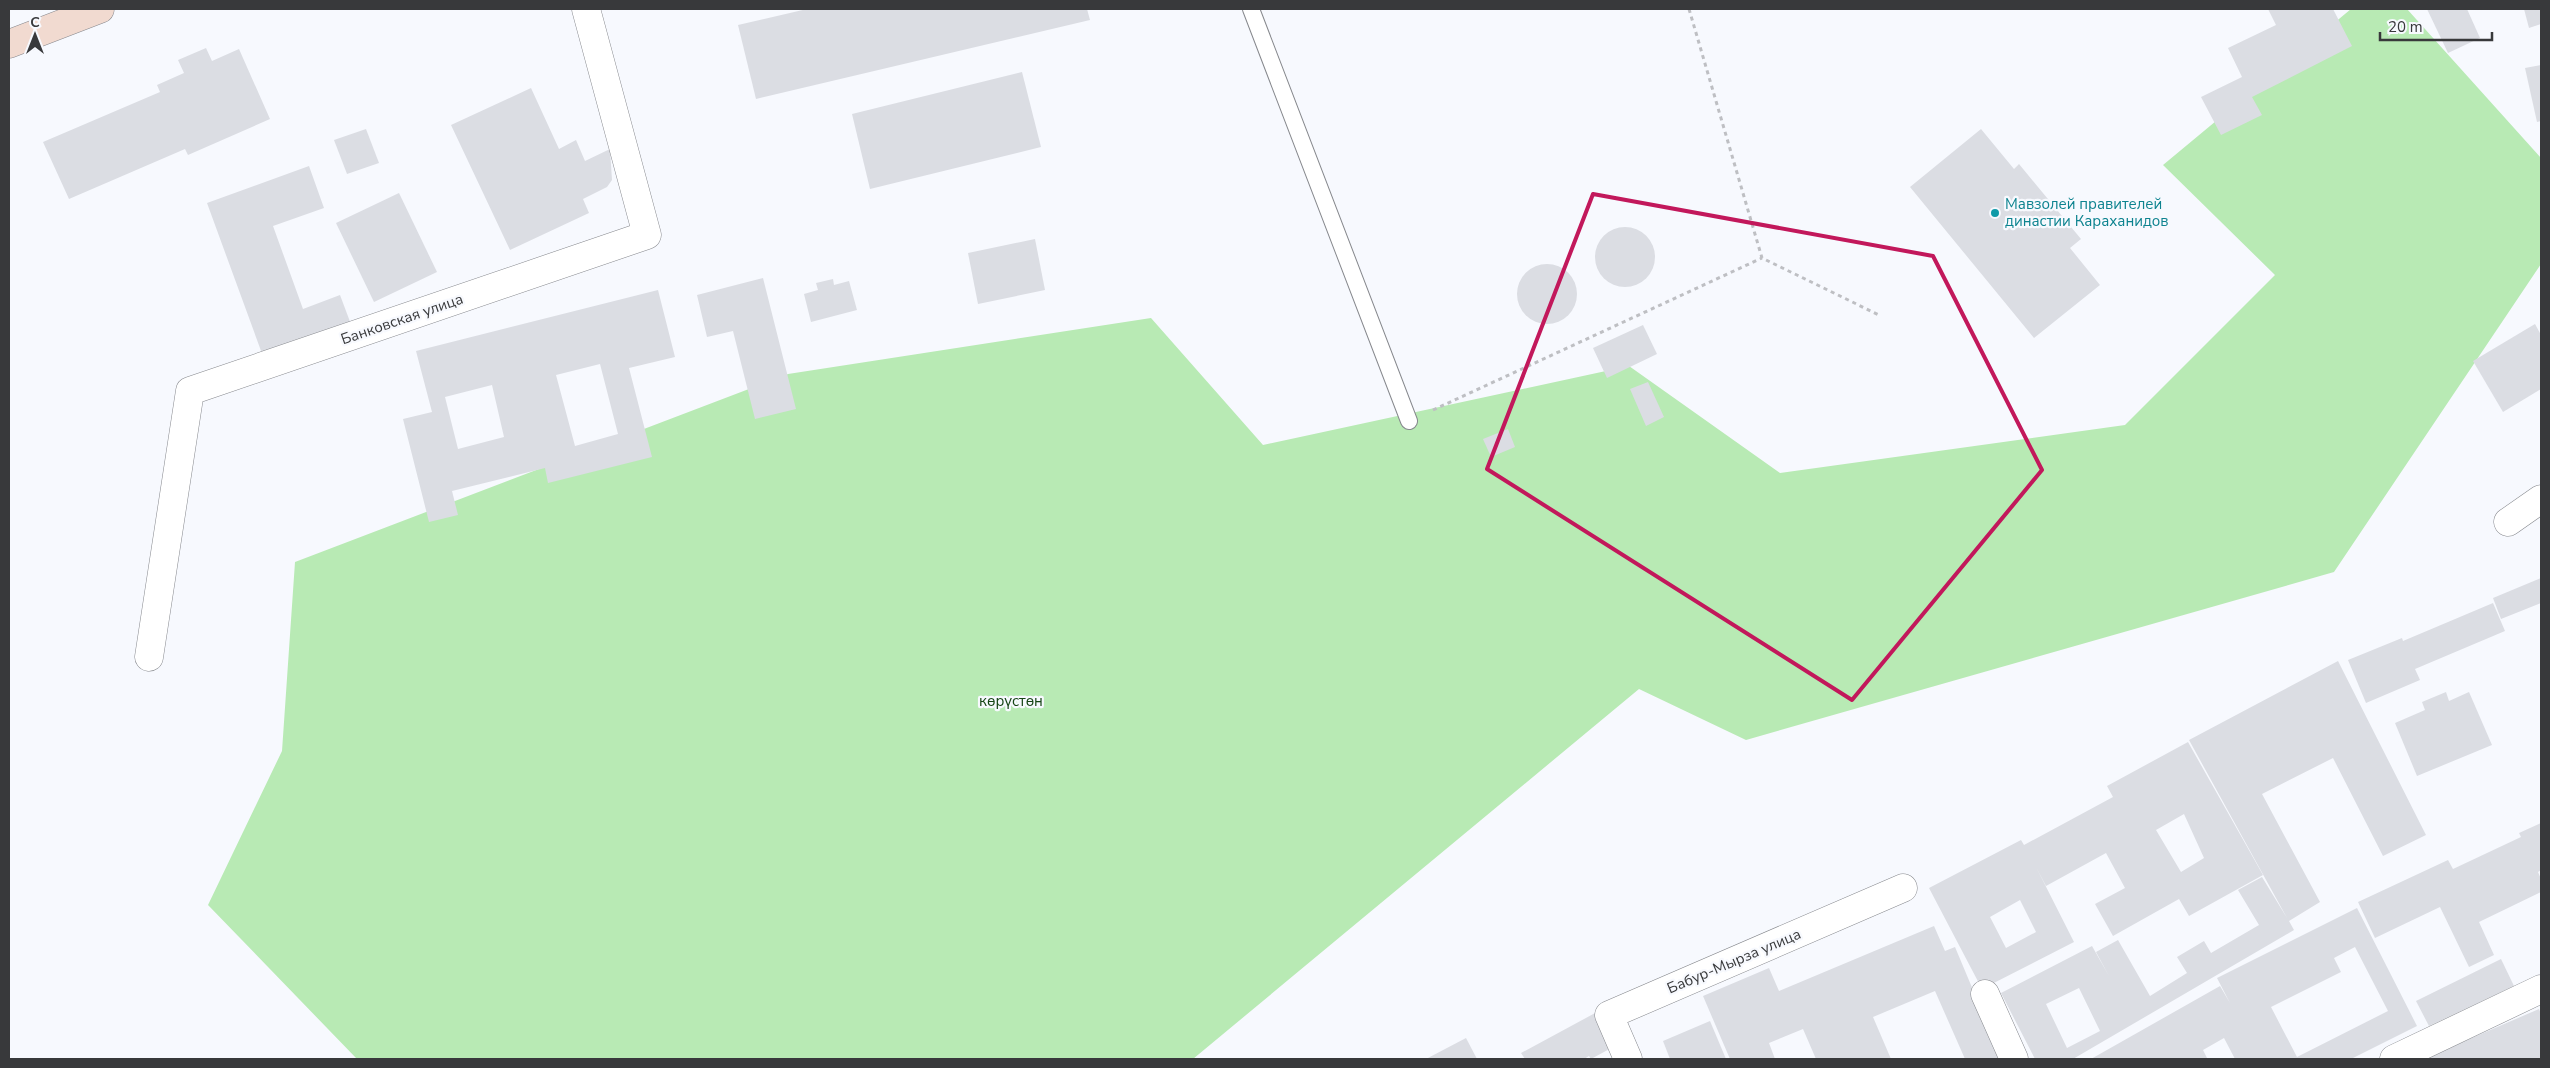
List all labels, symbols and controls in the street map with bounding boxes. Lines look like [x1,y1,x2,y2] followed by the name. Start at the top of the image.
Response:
[10,10,60,60] north arrow
[2380,10,2492,42] scale bar
[30,13,40,32] text: С
[2388,17,2423,37] text: 20 m
[2005,194,2169,231] place label: Мавзолей правителей династии Караханидов
[1989,207,2001,219] marker: Мавзолей правителей династии Караханидов
[338,289,466,349] street label: Банковская улица
[979,691,1043,711] park label: көрүстөн
[1664,924,1804,998] street label: Бабур-Мырза улица

